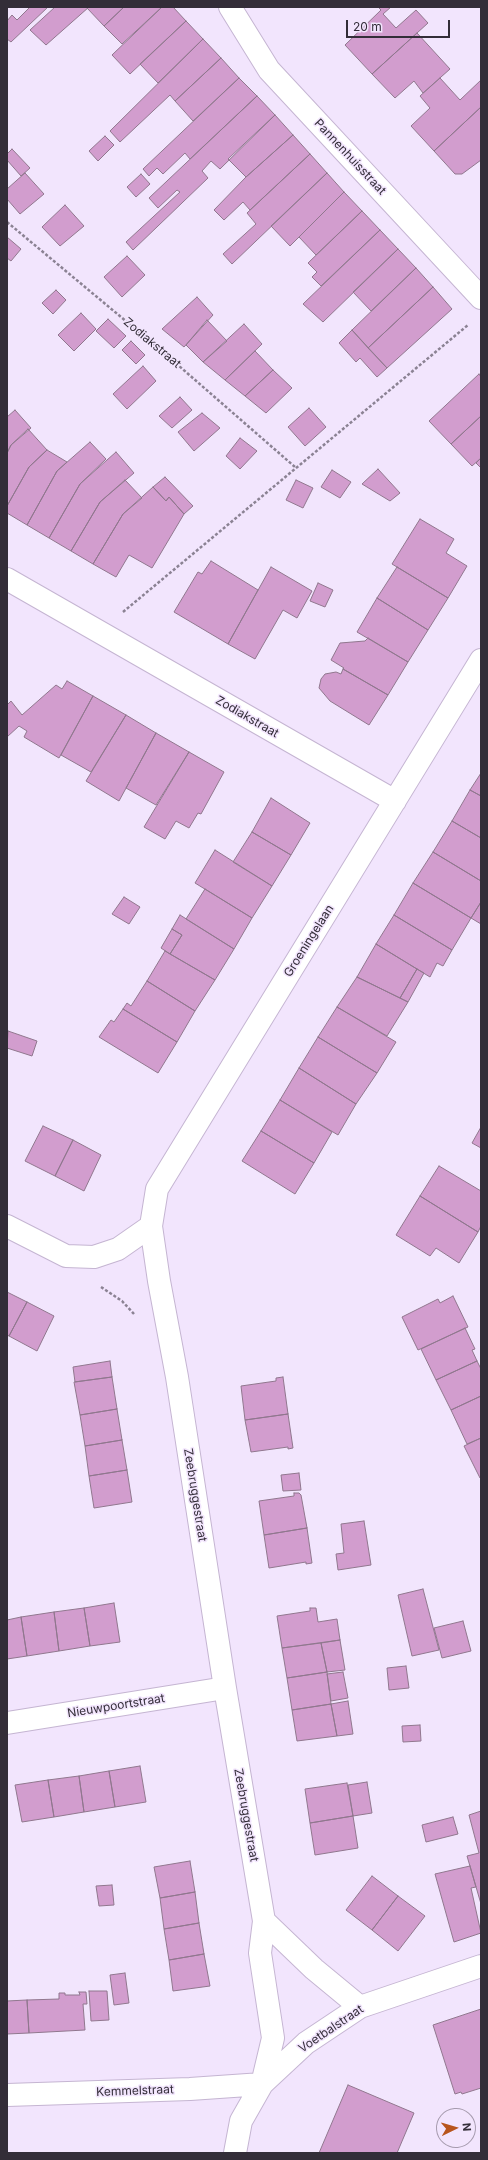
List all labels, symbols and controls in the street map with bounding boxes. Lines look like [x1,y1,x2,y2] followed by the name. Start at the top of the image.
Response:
[348,12,452,38] scale bar
[353,19,382,34] text: 20 m
[311,116,389,198] street label: Pannenhuisstraat
[120,315,184,371] street label: Zodiakstraat
[213,693,281,741] street label: Zodiakstraat
[281,902,337,980] street label: Groeningelaan
[181,1447,209,1543] street label: Zeebruggestraat
[66,1691,166,1721] street label: Nieuwpoortstraat
[231,1767,261,1863] street label: Zeebruggestraat
[296,2002,366,2056] street label: Voetbalstraat
[96,2082,174,2100] street label: Kemmelstraat
[436,2108,476,2148] north arrow
[460,2122,474,2132] text: N

